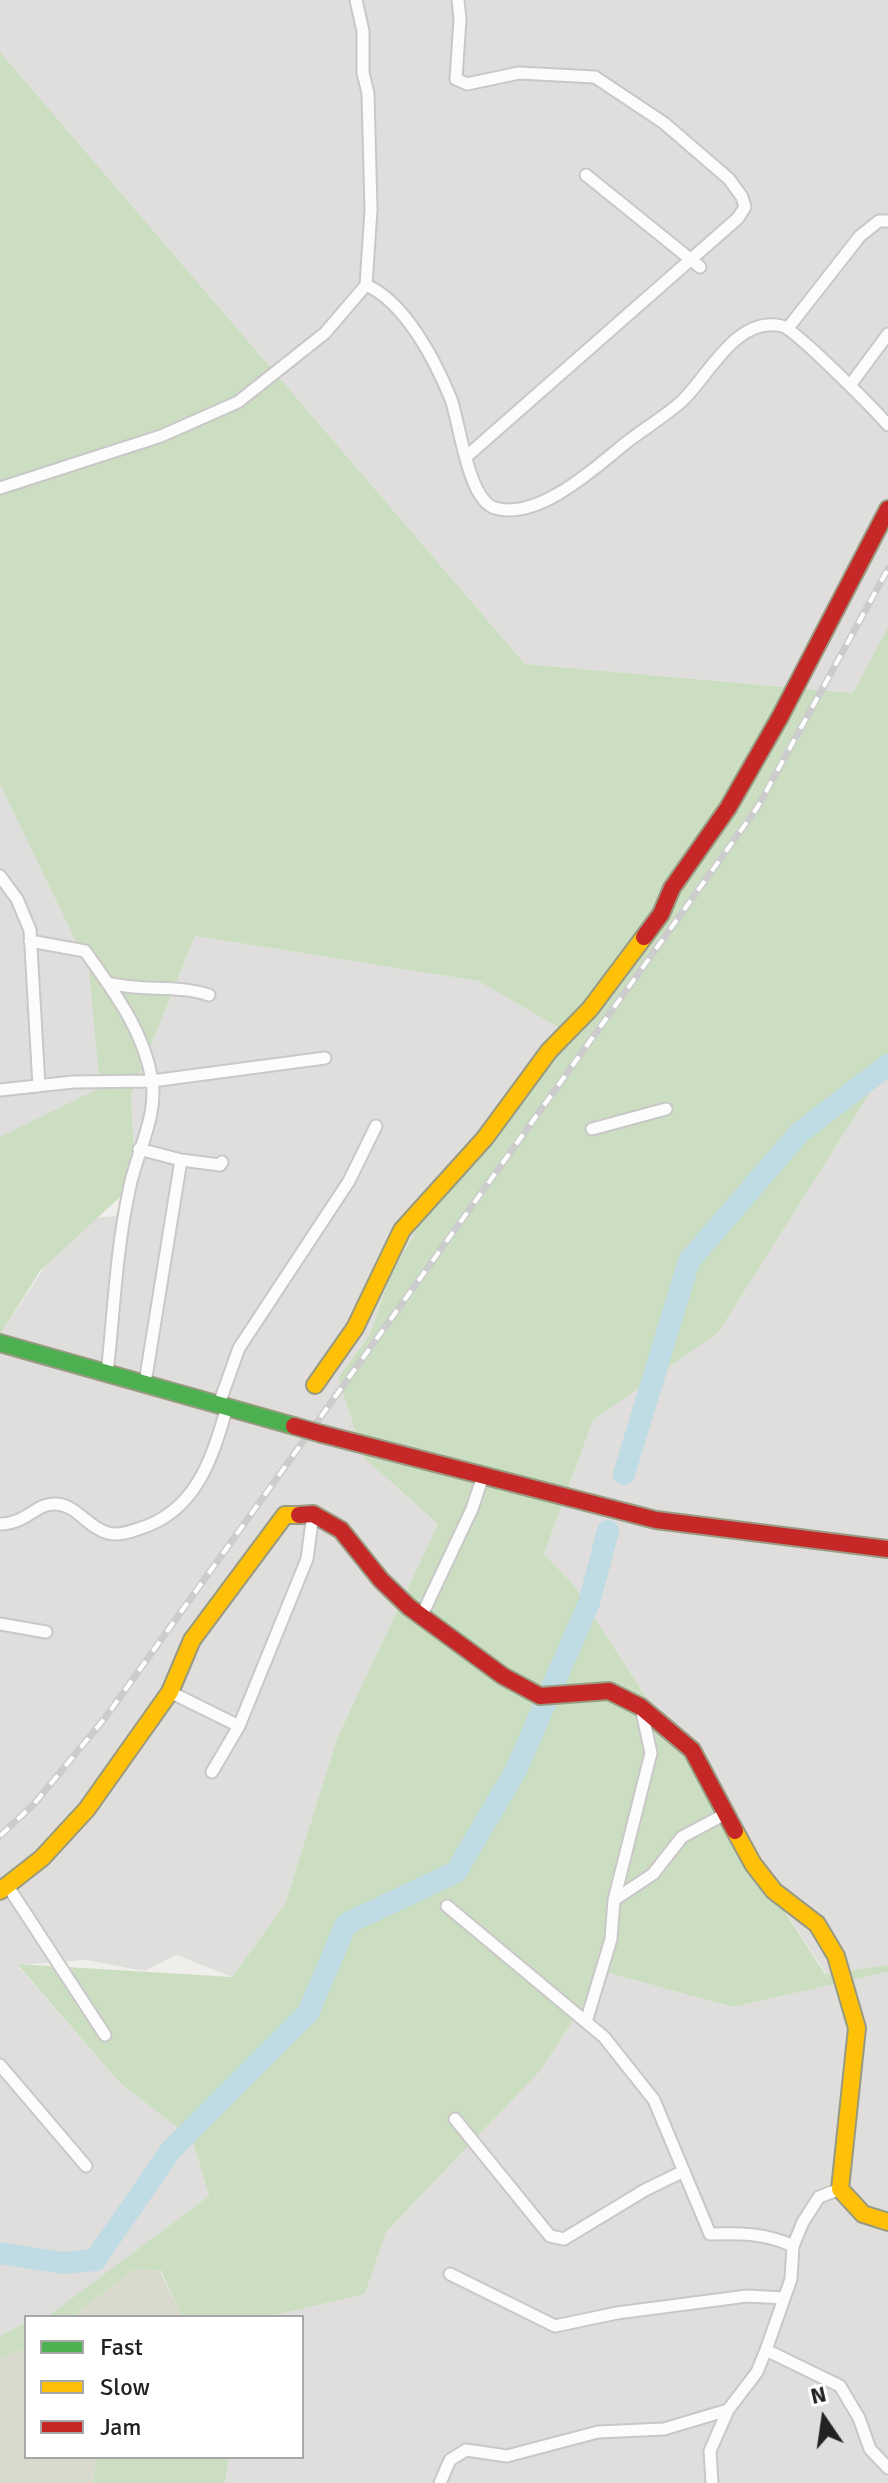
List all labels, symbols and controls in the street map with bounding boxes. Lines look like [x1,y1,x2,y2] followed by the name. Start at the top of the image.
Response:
[24,2315,304,2459] legend
[100,2332,143,2362] text: Fast
[100,2372,150,2402] text: Slow
[784,2379,864,2459] north arrow
[808,2380,829,2410] text: N
[100,2412,141,2442] text: Jam

